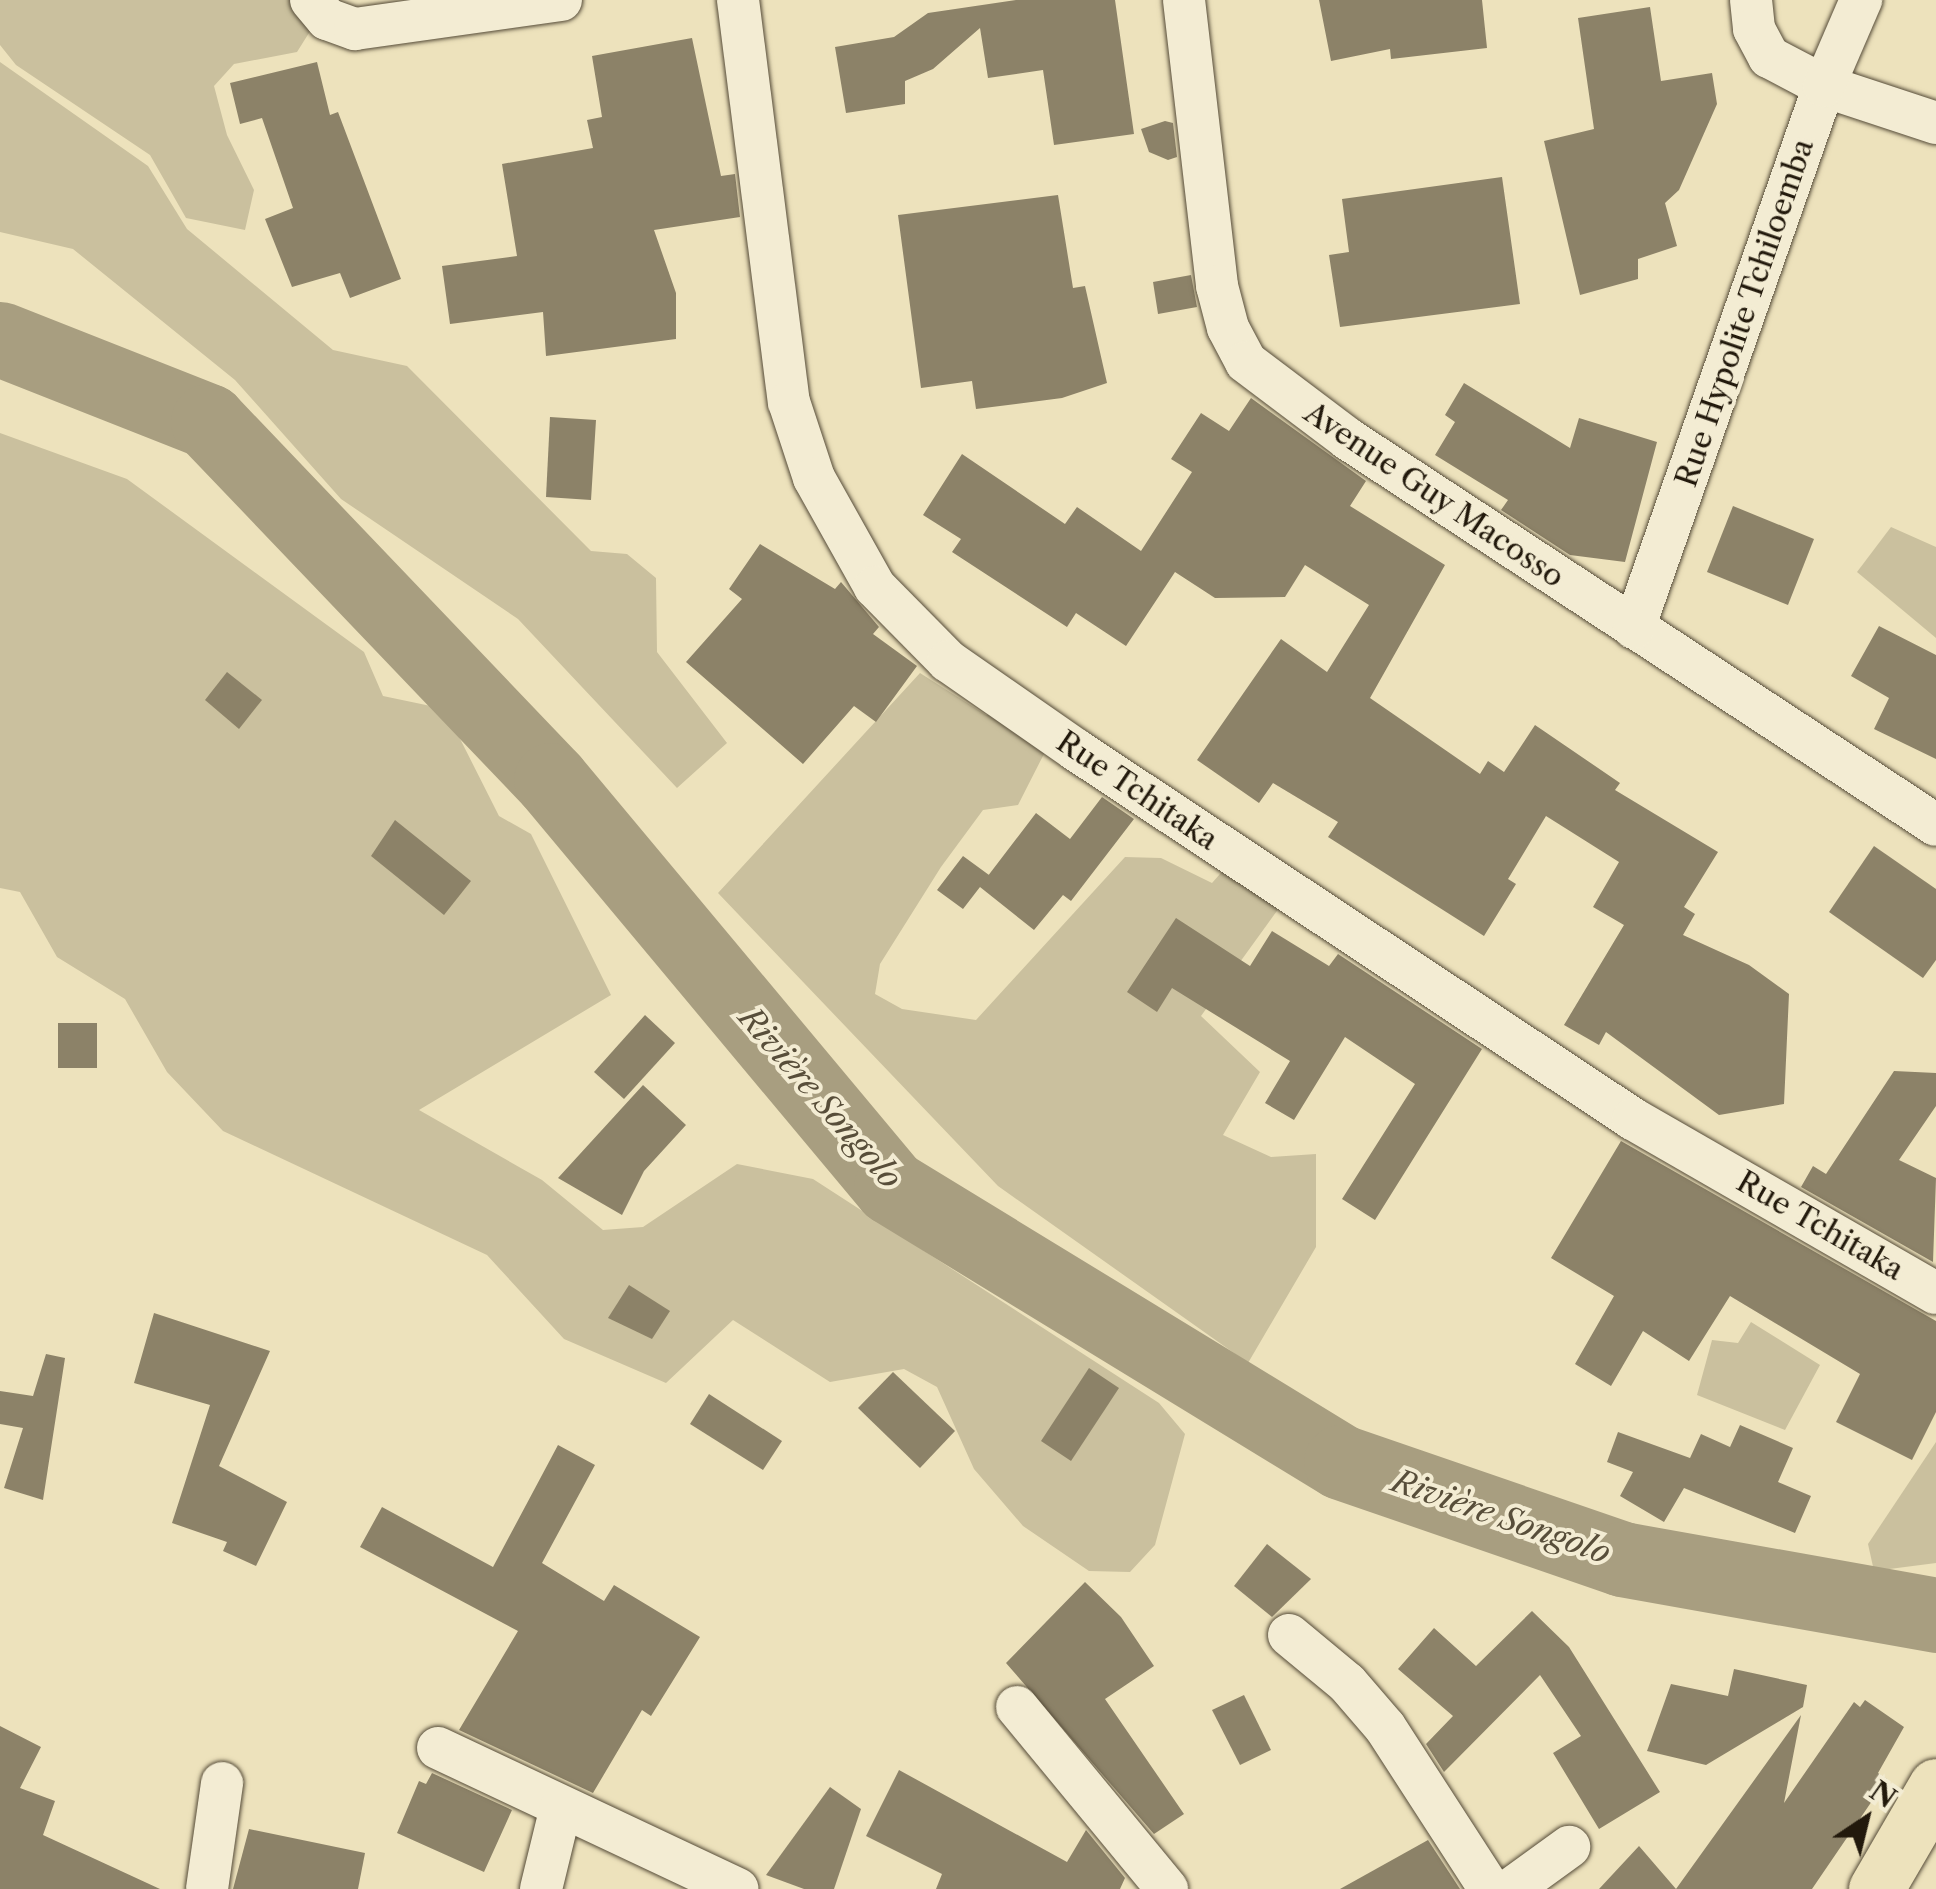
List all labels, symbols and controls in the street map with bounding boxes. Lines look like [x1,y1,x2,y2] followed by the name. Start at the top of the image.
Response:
[1668,134,1822,492] street label: Rue Hypolite Tchiloemba
[1297,394,1571,596] street label: Avenue Guy Macosso
[1049,724,1225,858] street label: Rue Tchitaka
[731,999,909,1197] water label: Rivière Songolo
[1730,1164,1910,1288] street label: Rue Tchitaka
[1387,1462,1615,1572] water label: Rivière Songolo
[1816,1769,1916,1869] north arrow
[1863,1774,1903,1815] text: N

